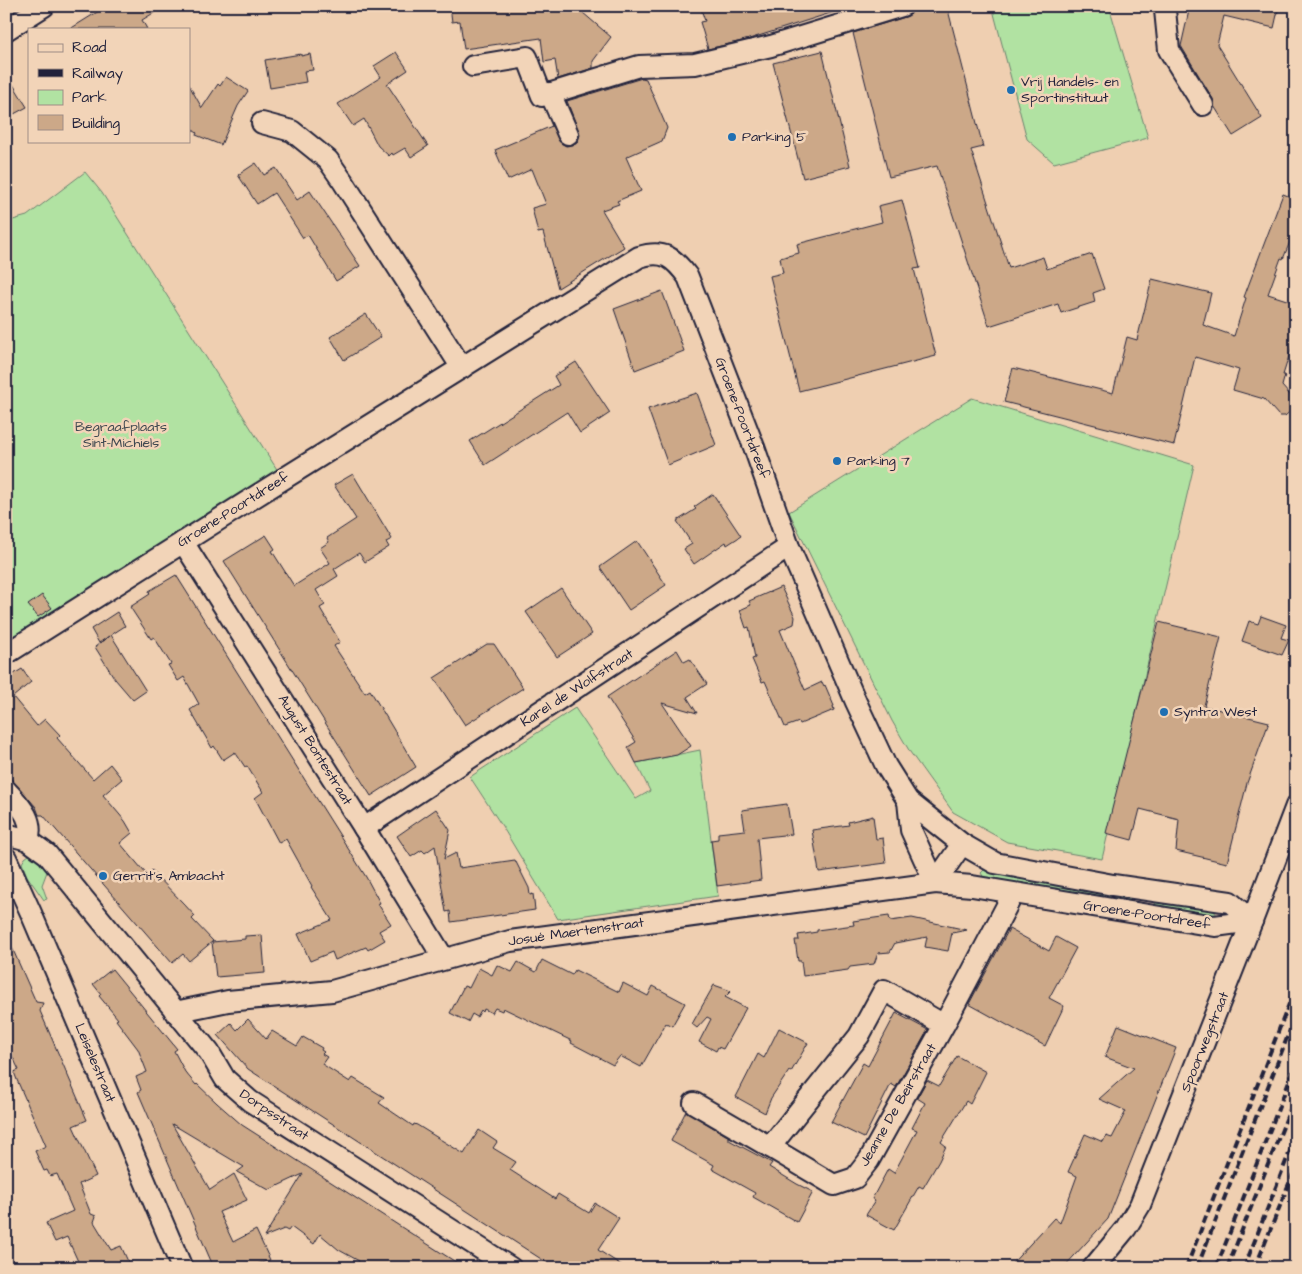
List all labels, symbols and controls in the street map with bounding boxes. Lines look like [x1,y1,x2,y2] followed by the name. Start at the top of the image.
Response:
[28,28,190,142] legend
[72,37,107,58] text: Road
[72,63,123,85] text: Railway
[1021,72,1119,108] place label: Vrij Handels- en Sportinstituut
[1005,84,1017,96] marker: Vrij Handels- en Sportinstituut
[72,87,107,108] text: Park
[72,113,120,135] text: Building
[742,127,806,147] place label: Parking 5
[726,131,738,143] marker: Parking 5
[710,355,775,482] street label: Groene-Poortdreef
[75,417,167,453] park label: Begraafplaats Sint-Michiels
[847,451,910,471] place label: Parking 7
[831,455,843,467] marker: Parking 7
[173,467,293,552] street label: Groene-Poortdreef
[517,644,638,732] street label: Karel de Wolfstraat
[273,691,357,809] street label: August Bontestraat
[1174,702,1258,722] place label: Syntra West
[1158,706,1170,718] marker: Syntra West
[113,866,225,886] place label: Gerrit's Ambacht
[97,870,109,882] marker: Gerrit's Ambacht
[1082,895,1213,935] street label: Groene-Poortdreef
[507,913,646,951] street label: Josué Maertenstraat
[1176,988,1234,1095] street label: Spoorwegstraat
[69,1020,121,1106] street label: Leiselestraat
[855,1039,942,1170] street label: Jeanne De Beirstraat
[235,1084,313,1146] street label: Dorpsstraat

